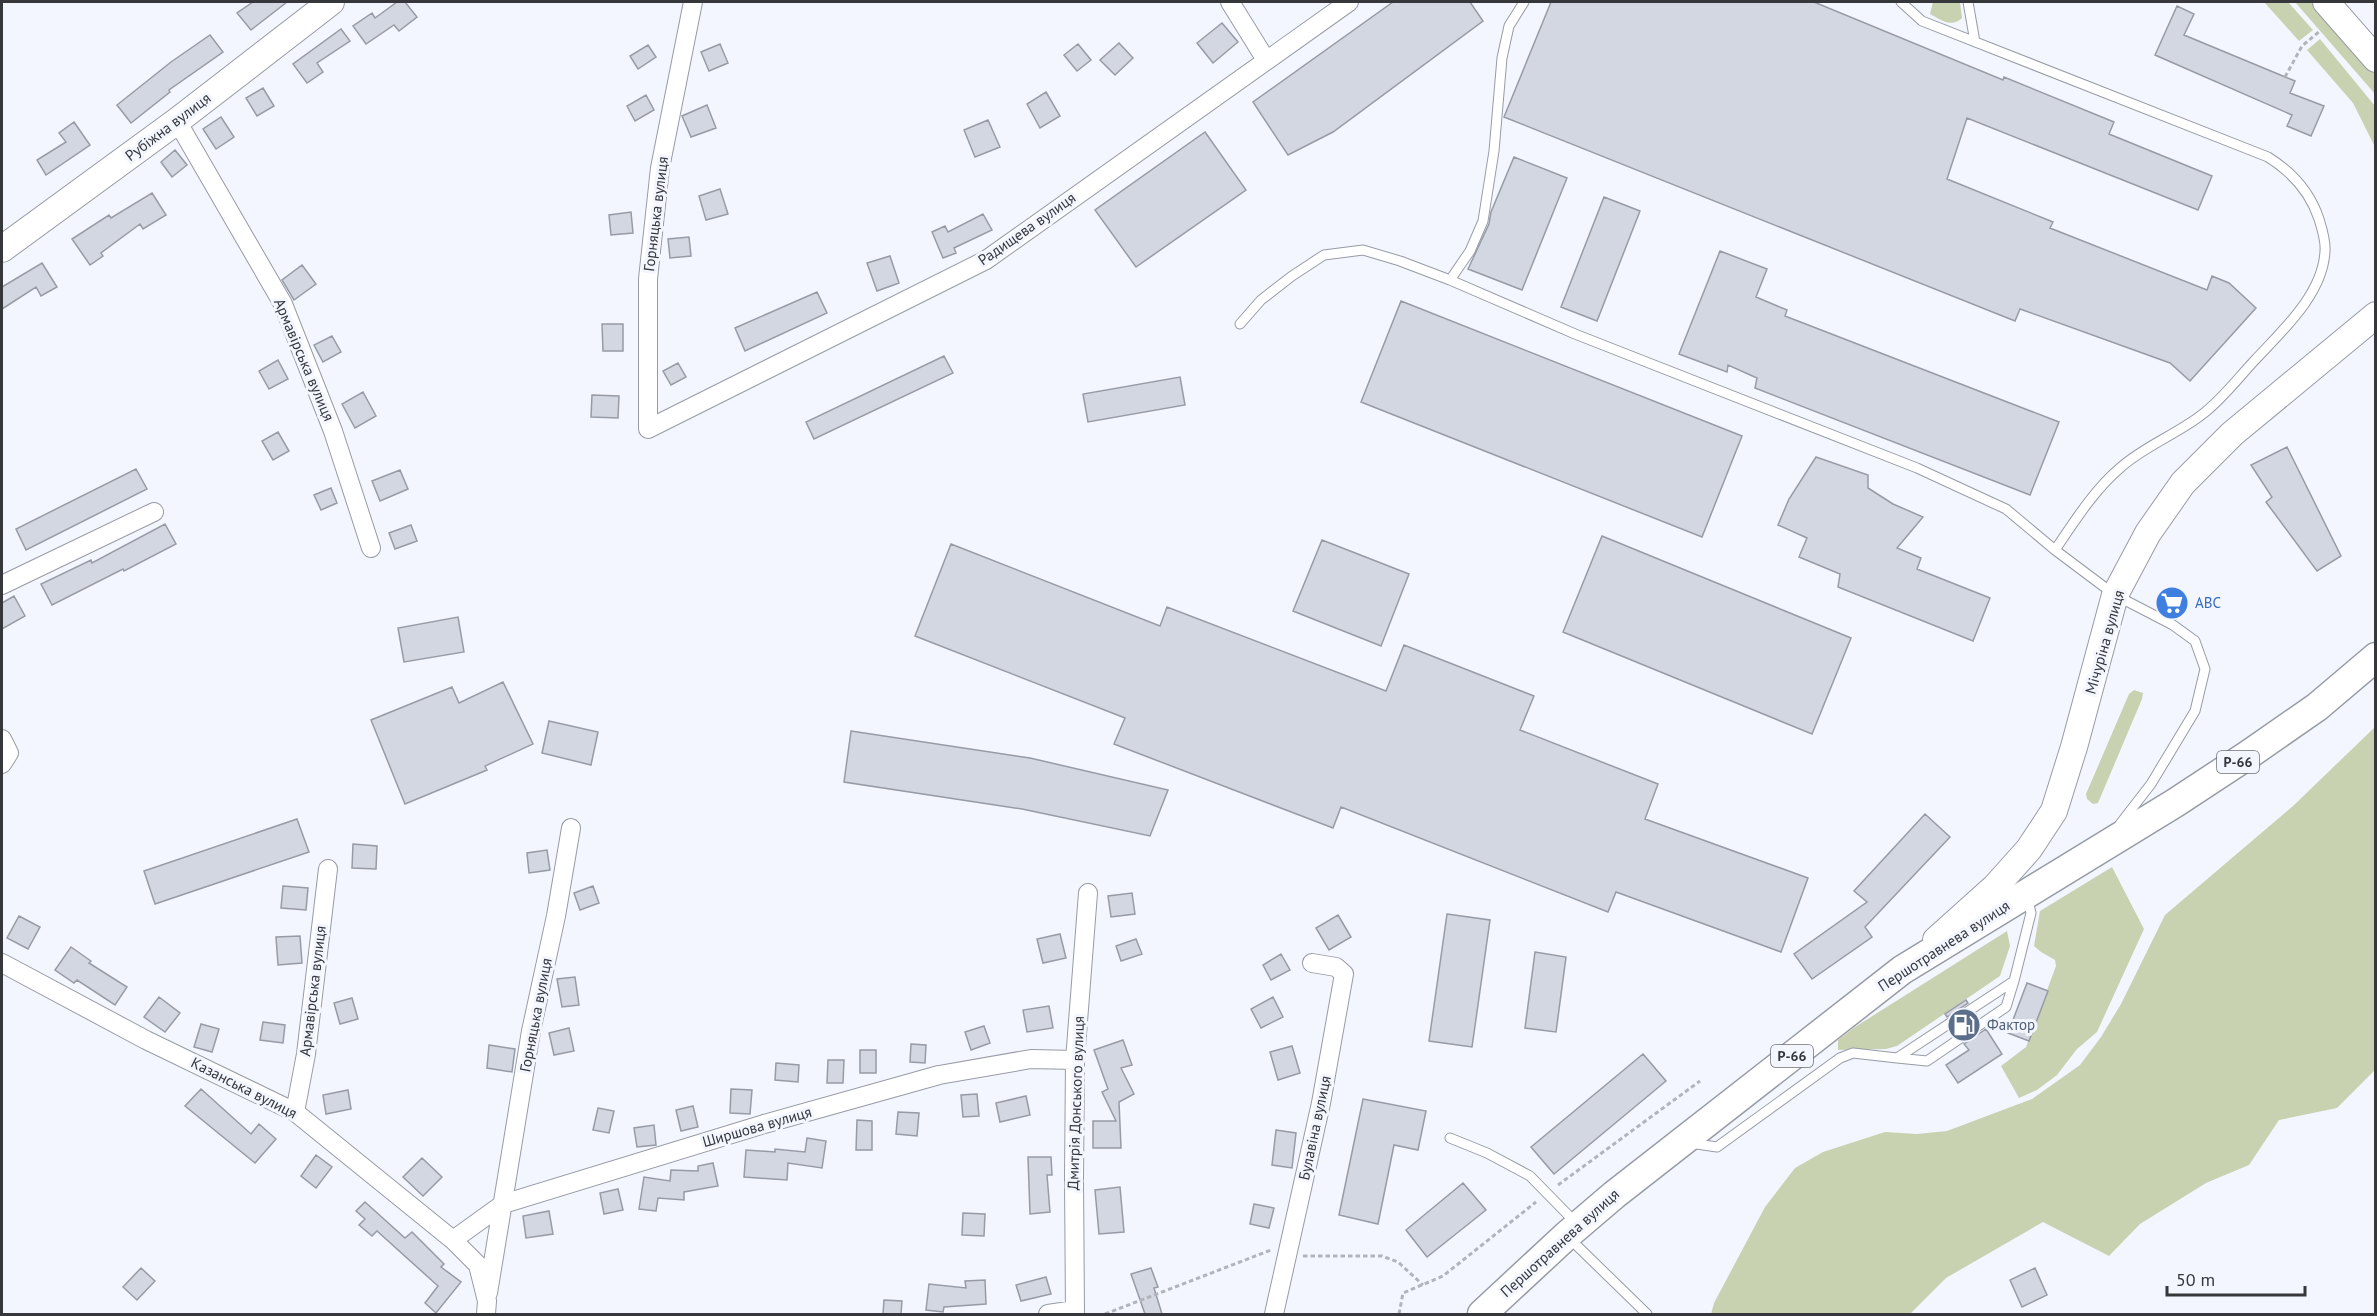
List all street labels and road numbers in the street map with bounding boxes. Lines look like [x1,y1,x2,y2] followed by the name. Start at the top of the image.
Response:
[121,88,214,165] street label: Рубіжна вулиця
[639,155,672,272] street label: Горняцька вулиця
[974,188,1079,269] street label: Радищева вулиця
[270,296,339,424] street label: Армавірська вулиця
[2081,588,2128,696] street label: Мічуріна вулиця
[2217,751,2259,773] road number: Р-66
[1874,896,2013,995] street label: Першотравнева вулиця
[295,925,330,1057] street label: Армавірська вулиця
[515,956,556,1073] street label: Горняцька вулиця
[1063,1016,1088,1190] street label: Дмитрія Донського вулиця
[1771,1045,1813,1067] road number: Р-66
[188,1053,300,1122] street label: Казанська вулиця
[1294,1074,1335,1182] street label: Булавіна вулиця
[700,1102,814,1151] street label: Ширшова вулиця
[1496,1184,1623,1301] street label: Першотравнева вулиця

